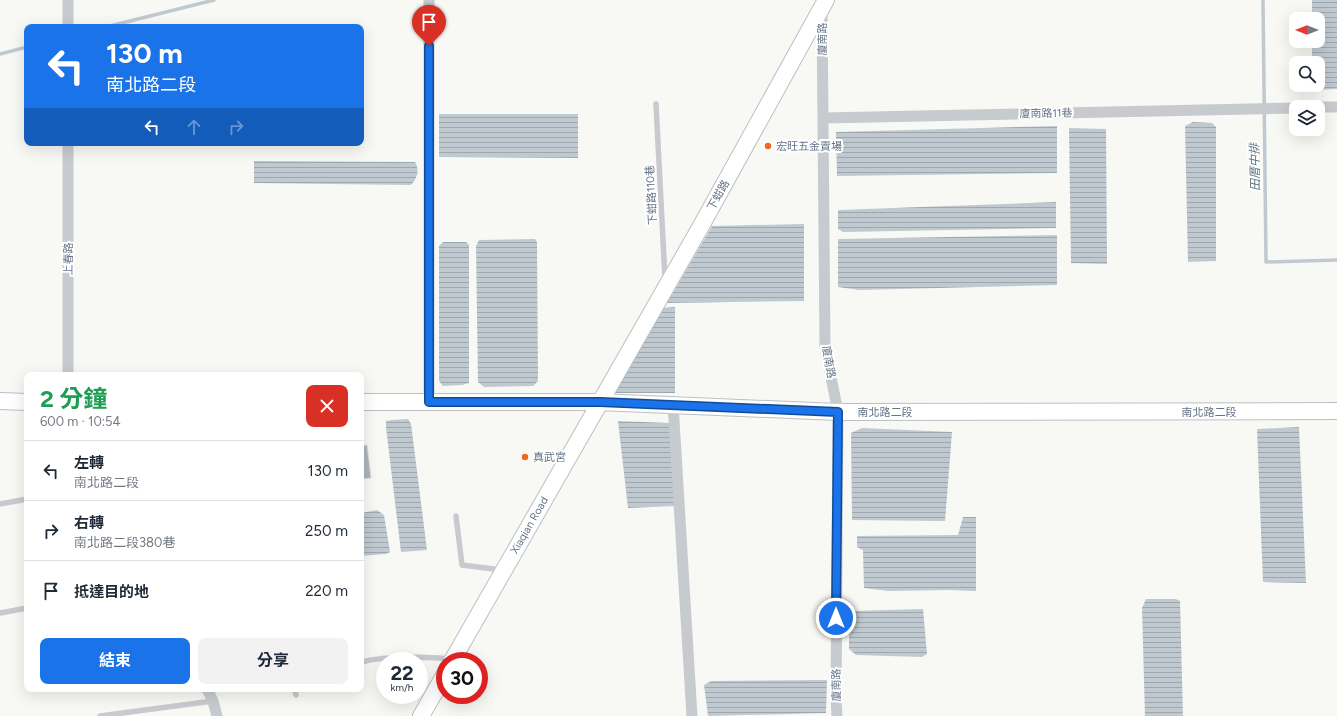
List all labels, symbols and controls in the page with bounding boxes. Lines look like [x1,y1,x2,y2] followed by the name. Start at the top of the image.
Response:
[412,5,446,46] pin
[418,11,440,33] icon: arrive
[1289,12,1325,48] north arrow
[1289,12,1325,136] map controls
[816,23,829,56] street label: 廈南路
[106,36,183,70] text: 130 m
[40,40,92,92] icon: left
[1289,56,1325,92] button: search
[106,74,196,96] text: 南北路二段
[1289,100,1325,136] button: layers
[1019,107,1073,120] street label: 廈南路11巷
[141,116,163,138] icon: left
[183,116,205,138] icon: ahead
[225,116,247,138] icon: right
[776,140,842,153] place label: 宏旺五金賣場
[763,141,773,151] marker: 宏旺五金賣場
[1248,141,1262,191] water label: 田厝中排
[643,165,660,225] street label: 下蚶路110巷
[705,178,732,213] street label: 下蚶路
[62,243,75,276] street label: 上春路
[819,345,838,379] street label: 廈南路
[40,384,108,413] text: 2 分鐘
[306,385,348,427] button: close
[858,406,913,419] street label: 南北路二段
[1182,406,1237,419] street label: 南北路二段
[40,414,121,429] text: 600 m · 10:54
[533,451,566,464] place label: 真武宮
[520,452,530,462] marker: 真武宮
[74,454,104,472] text: 左轉
[40,460,62,482] icon: left
[308,462,348,480] text: 130 m
[74,475,139,490] text: 南北路二段
[508,494,551,556] street label: Xiaqian Road
[74,514,104,532] text: 右轉
[40,520,62,542] icon: right
[305,522,348,540] text: 250 m
[74,535,175,550] text: 南北路二段380巷
[40,580,62,602] icon: arrive
[305,582,348,600] text: 220 m
[74,583,149,601] text: 抵達目的地
[815,597,857,639] position arrow
[40,638,190,684] button: 結束
[198,638,348,684] button: 分享
[436,652,488,704] speed limit sign: 30
[390,661,414,685] text: 22
[830,668,843,702] street label: 廈南路
[391,681,413,694] text: km/h

